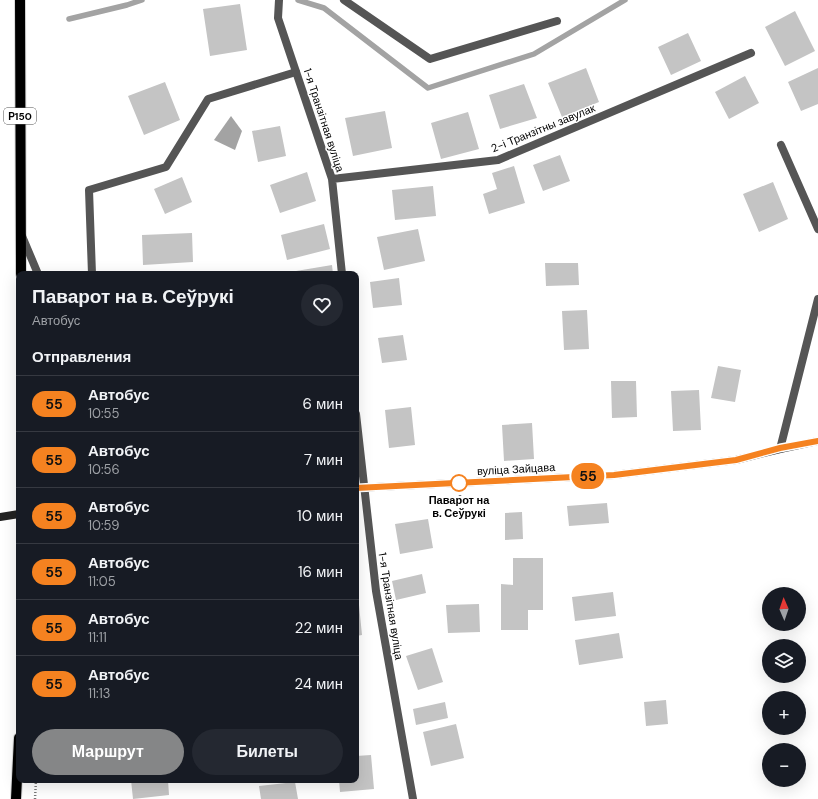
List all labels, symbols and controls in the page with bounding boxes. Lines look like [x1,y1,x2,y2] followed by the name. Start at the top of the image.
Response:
[301,66,348,175] street label: 1-я Транзітная вуліца
[489,101,597,155] street label: 2-і Транзітны завулак
[4,108,36,124] road number: Р150
[32,284,234,309] text: Паварот на в. Сеўрукі
[301,284,343,326] button: heart
[32,312,80,329] text: Автобус
[32,347,131,367] text: Отправления
[88,385,150,405] text: Автобус
[303,394,343,414] text: 6 мин
[45,395,63,413] text: 55
[88,405,119,422] text: 10:55
[88,441,150,461] text: Автобус
[304,450,343,470] text: 7 мин
[45,451,63,469] text: 55
[477,460,556,478] street label: вуліца Зайцава
[88,461,120,478] text: 10:56
[570,463,606,489] line badge: 55
[579,467,597,485] text: 55
[450,474,468,492] marker: Паварот на в. Сеўрукі
[429,493,490,520] place label: Паварот на в. Сеўрукі
[88,497,150,517] text: Автобус
[297,506,343,526] text: 10 мин
[45,507,63,525] text: 55
[88,517,119,534] text: 10:59
[376,551,407,662] street label: 1-я Транзітная вуліца
[88,553,150,573] text: Автобус
[298,562,343,582] text: 16 мин
[45,563,63,581] text: 55
[88,573,116,590] text: 11:05
[762,587,806,631] north arrow
[762,587,806,787] map controls
[88,609,150,629] text: Автобус
[295,618,343,638] text: 22 мин
[45,619,63,637] text: 55
[88,629,107,646] text: 11:11
[762,639,806,683] button: layers
[88,665,150,685] text: Автобус
[295,674,343,694] text: 24 мин
[45,675,63,693] text: 55
[88,685,110,702] text: 11:13
[762,691,806,735] button: +
[32,729,184,775] button: Маршрут
[192,729,343,775] button: Билеты
[762,743,806,787] button: −

